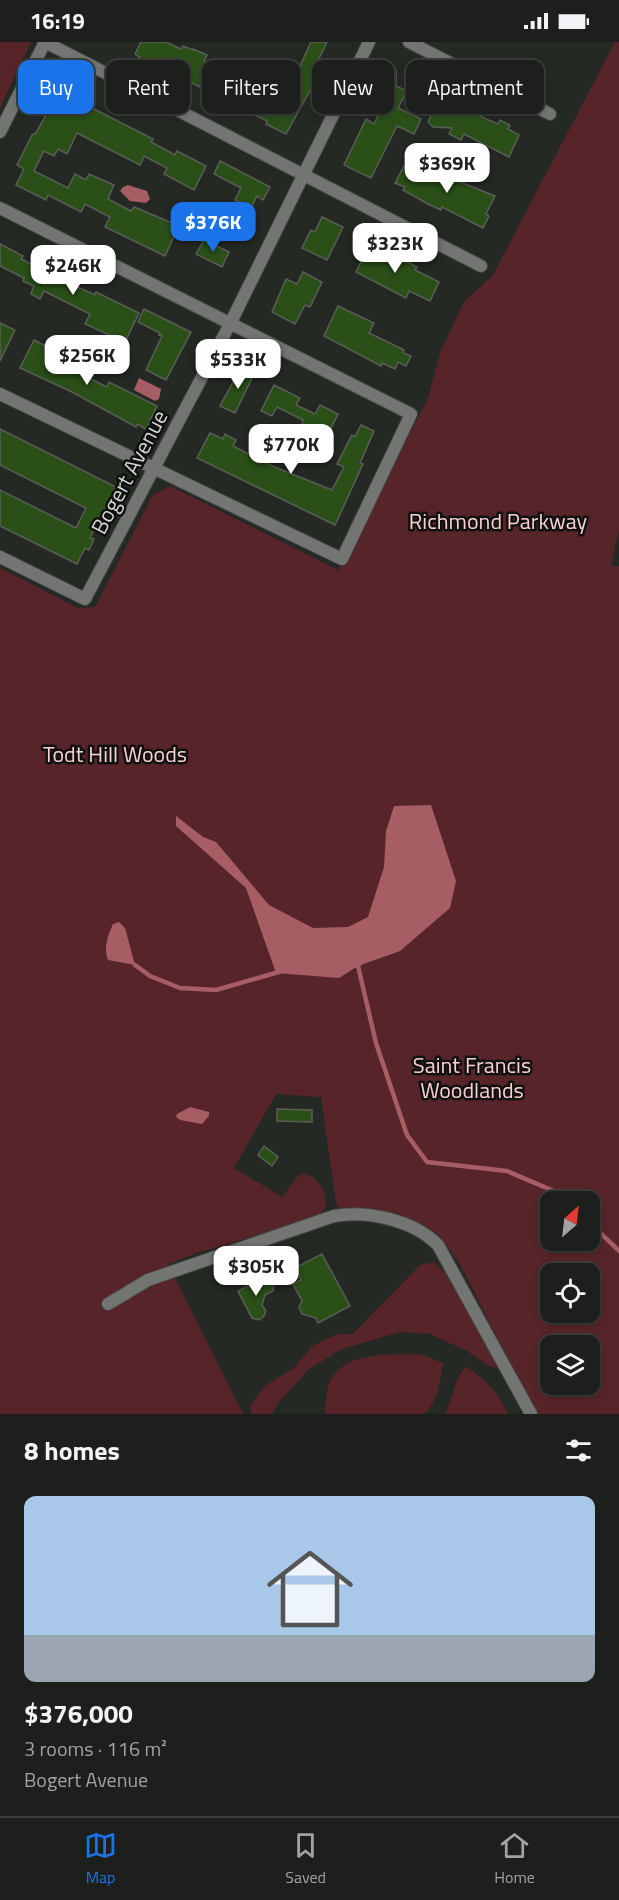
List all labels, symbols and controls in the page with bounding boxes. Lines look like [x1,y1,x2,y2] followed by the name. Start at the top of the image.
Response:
[30,4,85,38] text: 16:19
[18,60,94,114] chip: Buy
[106,60,190,114] chip: Rent
[202,60,300,114] chip: Filters
[312,60,394,114] chip: New
[406,60,544,114] chip: Apartment
[405,143,489,194] pin: $369K
[419,147,475,178] text: $369K
[171,202,255,253] pin: $376K
[185,206,241,237] text: $376K
[353,223,437,274] pin: $323K
[367,227,423,258] text: $323K
[31,245,115,296] pin: $246K
[45,249,101,280] text: $246K
[45,335,129,386] pin: $256K
[59,339,115,370] text: $256K
[196,339,280,390] pin: $533K
[210,343,266,374] text: $533K
[82,404,176,540] street label: Bogert Avenue
[249,424,333,475] pin: $770K
[263,428,319,459] text: $770K
[409,504,588,538] park label: Richmond Parkway
[43,737,187,771] park label: Todt Hill Woods
[413,1048,531,1107] park label: Saint Francis Woodlands
[540,1191,600,1251] north arrow
[540,1191,600,1395] map controls
[214,1246,298,1297] pin: $305K
[228,1250,284,1281] text: $305K
[540,1263,600,1323] button: locate
[540,1335,600,1395] button: layers
[24,1431,120,1470] text: 8 homes
[562,1434,595,1467] icon: filters
[256,1535,364,1643] icon: home
[24,1694,133,1733] text: $376,000
[24,1733,167,1764] text: 3 rooms · 116 m²
[24,1764,148,1795] text: Bogert Avenue
[84,1829,117,1889] tab: Map
[285,1829,326,1889] tab: Saved
[494,1829,535,1889] tab: Home

